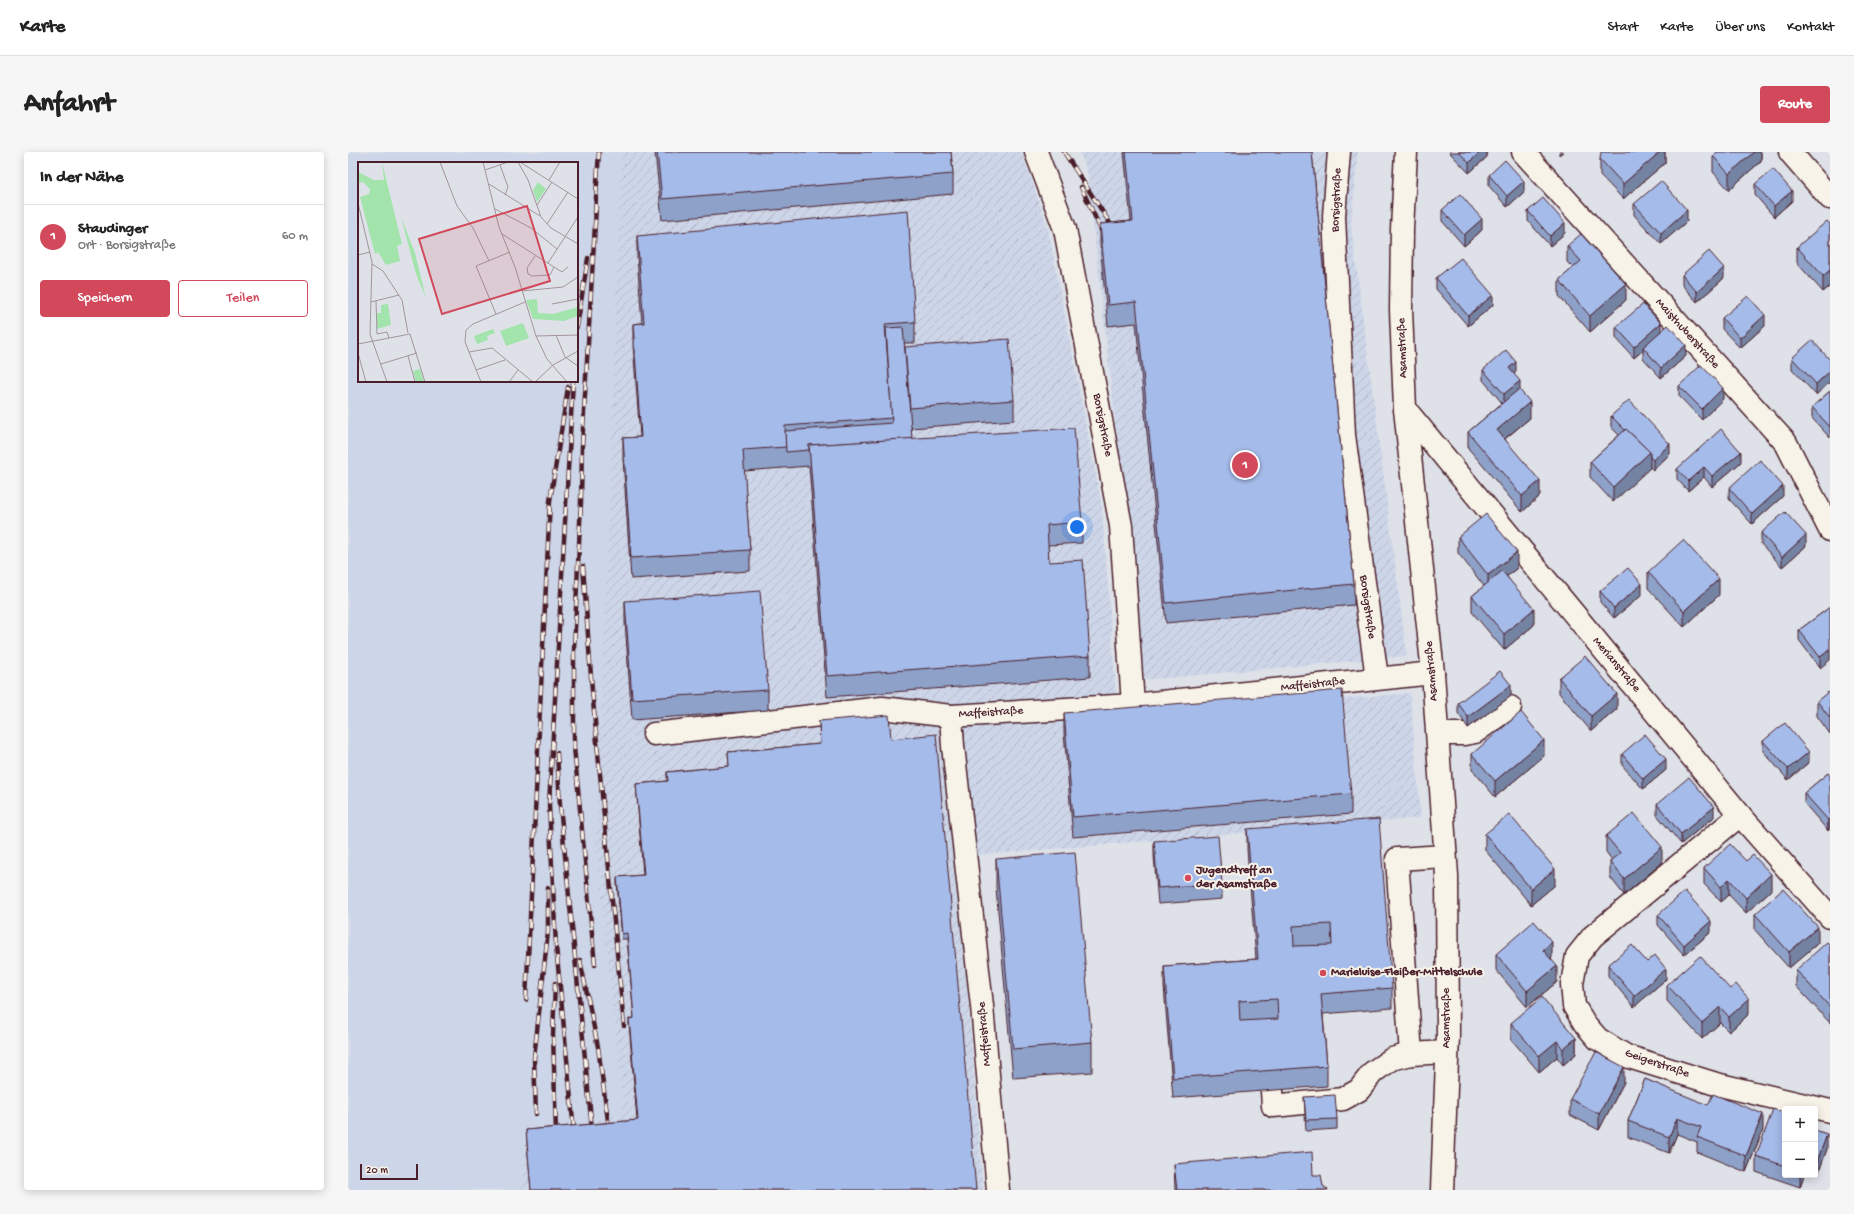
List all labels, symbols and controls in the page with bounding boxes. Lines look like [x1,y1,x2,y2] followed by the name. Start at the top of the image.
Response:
[20,16,65,39] text: Karte
[1608,19,1638,36] text: Start
[1660,19,1694,36] text: Karte
[1716,19,1765,36] text: Über uns
[1787,19,1834,36] text: Kontakt
[1760,86,1830,123] button: Route
[24,88,114,121] text: Anfahrt
[358,162,578,382] inset map
[1329,167,1345,233] street label: Borsigstraße
[40,168,123,188] text: In der Nähe
[78,220,147,238] text: Staudinger
[50,229,56,244] text: 1
[282,229,308,244] text: 60 m
[78,238,176,253] text: Ort · Borsigstraße
[40,280,170,317] button: Speichern
[178,280,308,317] button: Teilen
[1652,296,1723,373] street label: Maisthuberstraße
[1395,317,1411,378] street label: Asamstraße
[1089,391,1115,459] street label: Borsigstraße
[1232,450,1258,480] pin: 1
[1067,517,1087,537] your location
[1355,573,1379,641] street label: Borsigstraße
[1589,635,1644,696] street label: Merianstraße
[1422,640,1442,702] street label: Asamstraße
[1280,675,1347,695] street label: Maffeistraße
[958,704,1025,722] street label: Maffeistraße
[1195,864,1278,892] place label: Jugendtreff an der Asamstraße
[1183,873,1193,883] marker: Jugendtreff an der Asamstraße
[1331,966,1483,980] place label: Marieluise-Fleißer-Mittelschule
[1318,968,1328,978] marker: Marieluise-Fleißer-Mittelschule
[1440,987,1454,1048] street label: Asamstraße
[975,1000,995,1067] street label: Maffeistraße
[1623,1046,1692,1082] street label: Geigerstraße
[1782,1106,1818,1178] map controls
[1782,1106,1818,1142] button: +
[1782,1142,1818,1178] button: −
[360,1162,418,1181] scale bar
[366,1165,388,1177] text: 20 m

